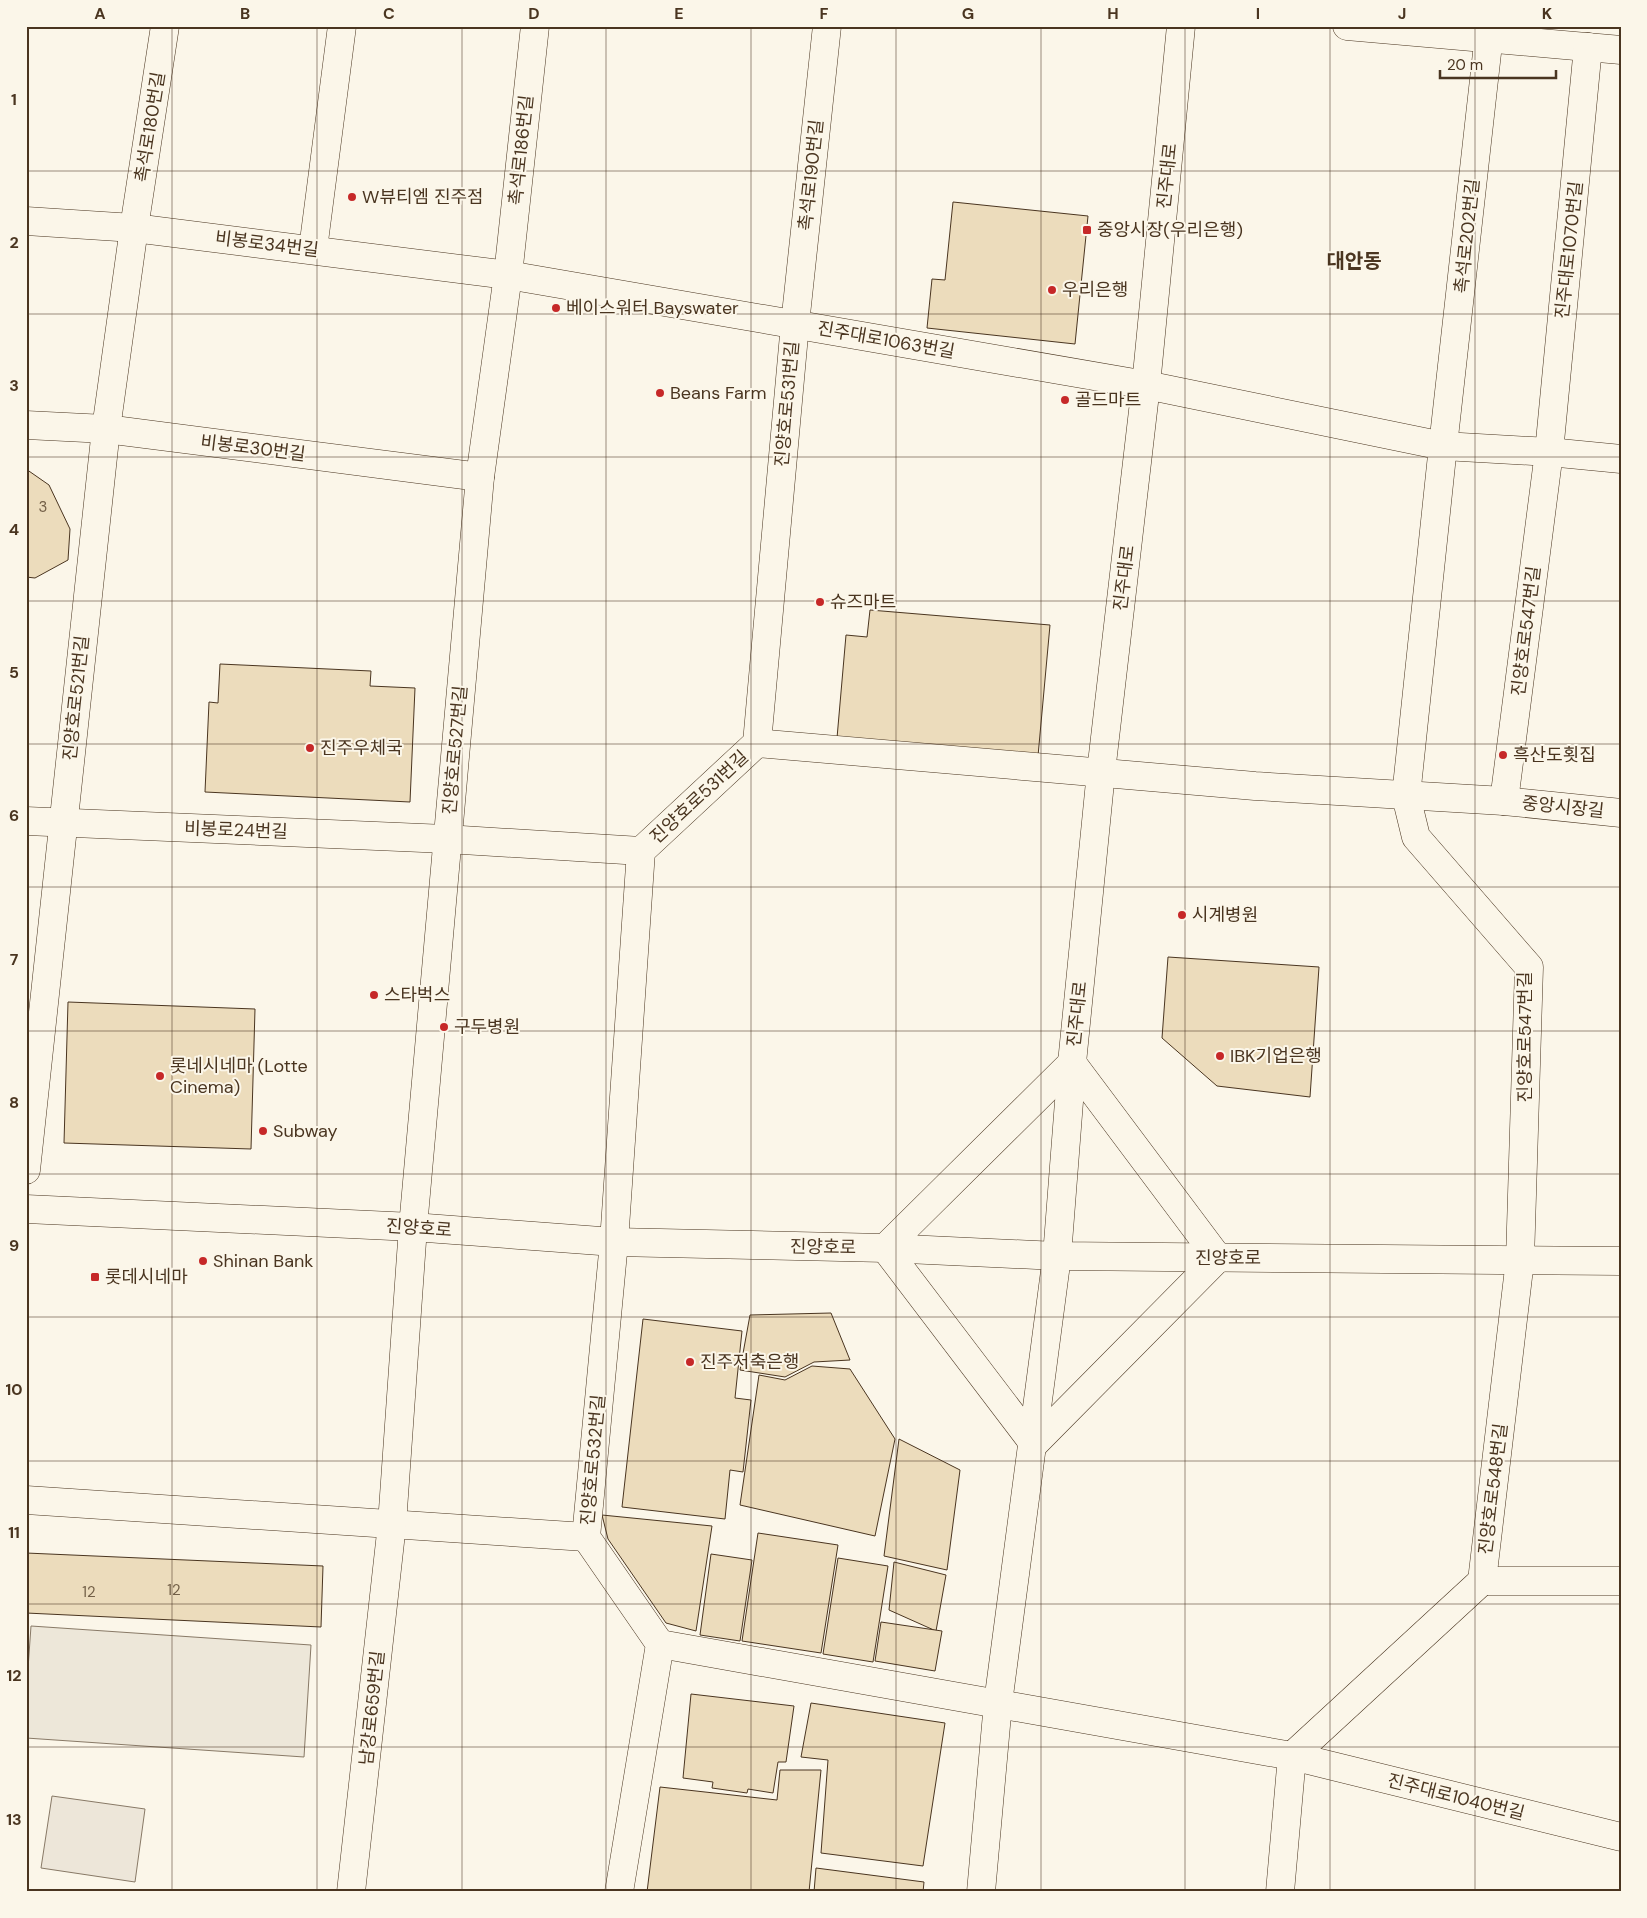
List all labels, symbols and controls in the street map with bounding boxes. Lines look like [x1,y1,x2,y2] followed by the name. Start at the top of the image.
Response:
[94,3,106,24] text: A
[240,3,250,24] text: B
[383,3,395,24] text: C
[528,3,540,24] text: D
[674,3,684,24] text: E
[820,3,829,24] text: F
[962,3,974,24] text: G
[1107,3,1119,24] text: H
[1256,3,1260,24] text: I
[1398,3,1406,24] text: J
[1542,3,1553,24] text: K
[1440,48,1556,80] scale bar
[1447,55,1483,75] text: 20 m
[129,70,171,184] street label: 촉석로180번길
[11,89,17,110] text: 1
[503,94,539,206] street label: 촉석로186번길
[793,118,829,232] street label: 촉석로190번길
[1152,142,1182,210] street label: 진주대로
[1449,177,1485,295] street label: 촉석로202번길
[1550,180,1588,320] street label: 진주대로1070번길
[362,185,484,209] place label: W뷰티엠 진주점
[346,191,358,203] marker: W뷰티엠 진주점
[1097,218,1243,242] place label: 중앙시장(우리은행)
[1081,224,1093,236] marker: 중앙시장(우리은행)
[214,226,320,262] street label: 비봉로34번길
[9,232,19,253] text: 2
[1326,248,1382,274] district label: 대안동
[1062,278,1128,302] place label: 우리은행
[1046,284,1058,296] marker: 우리은행
[566,296,739,320] place label: 베이스워터 Bayswater
[550,302,562,314] marker: 베이스워터 Bayswater
[815,316,957,364] street label: 진주대로1063번길
[770,340,804,468] street label: 진양호로531번길
[9,375,19,396] text: 3
[670,381,767,405] place label: Beans Farm
[654,387,666,399] marker: Beans Farm
[1075,388,1141,412] place label: 골드마트
[1059,394,1071,406] marker: 골드마트
[199,430,307,466] street label: 비봉로30번길
[39,497,47,517] house number: 3
[9,519,19,540] text: 4
[1108,544,1140,612] street label: 진주대로
[1506,565,1546,697] street label: 진양호로547번길
[830,590,896,614] place label: 슈즈마트
[814,596,826,608] marker: 슈즈마트
[57,634,95,762] street label: 진양호로521번길
[9,662,19,683] text: 5
[437,684,473,816] street label: 진양호로527번길
[320,736,403,760] place label: 진주우체국
[304,742,316,754] marker: 진주우체국
[1513,743,1596,767] place label: 흑산도횟집
[645,745,753,849] street label: 진양호로531번길
[1497,749,1509,761] marker: 흑산도횟집
[1521,791,1605,823] street label: 중앙시장길
[9,805,19,826] text: 6
[184,816,288,844] street label: 비봉로24번길
[1192,903,1258,927] place label: 시계병원
[1176,909,1188,921] marker: 시계병원
[10,949,19,970] text: 7
[1513,972,1537,1102] street label: 진양호로547번길
[1062,980,1092,1048] street label: 진주대로
[384,983,450,1007] place label: 스타벅스
[368,989,380,1001] marker: 스타벅스
[454,1015,520,1039] place label: 구두병원
[438,1021,450,1033] marker: 구두병원
[1230,1044,1322,1068] place label: IBK기업은행
[1214,1050,1226,1062] marker: IBK기업은행
[170,1054,308,1099] place label: 롯네시네마 (Lotte Cinema)
[154,1070,166,1082] marker: 롯네시네마 (Lotte Cinema)
[9,1092,19,1113] text: 8
[273,1119,338,1143] place label: Subway
[257,1125,269,1137] marker: Subway
[385,1214,453,1242] street label: 진양호로
[790,1234,856,1260] street label: 진양호로
[9,1235,19,1256] text: 9
[1195,1246,1261,1270] street label: 진양호로
[213,1249,313,1273] place label: Shinan Bank
[197,1255,209,1267] marker: Shinan Bank
[105,1265,188,1289] place label: 롯데시네마
[89,1271,101,1283] marker: 롯데시네마
[700,1350,799,1374] place label: 진주저축은행
[684,1356,696,1368] marker: 진주저축은행
[5,1379,23,1400] text: 10
[575,1394,611,1526] street label: 진양호로532번길
[1473,1422,1513,1556] street label: 진양호로548번길
[8,1522,20,1543] text: 11
[167,1580,181,1600] house number: 12
[82,1582,96,1602] house number: 12
[354,1649,390,1767] street label: 남강로659번길
[6,1665,22,1686] text: 12
[1385,1768,1527,1826] street label: 진주대로1040번길
[6,1809,22,1830] text: 13

